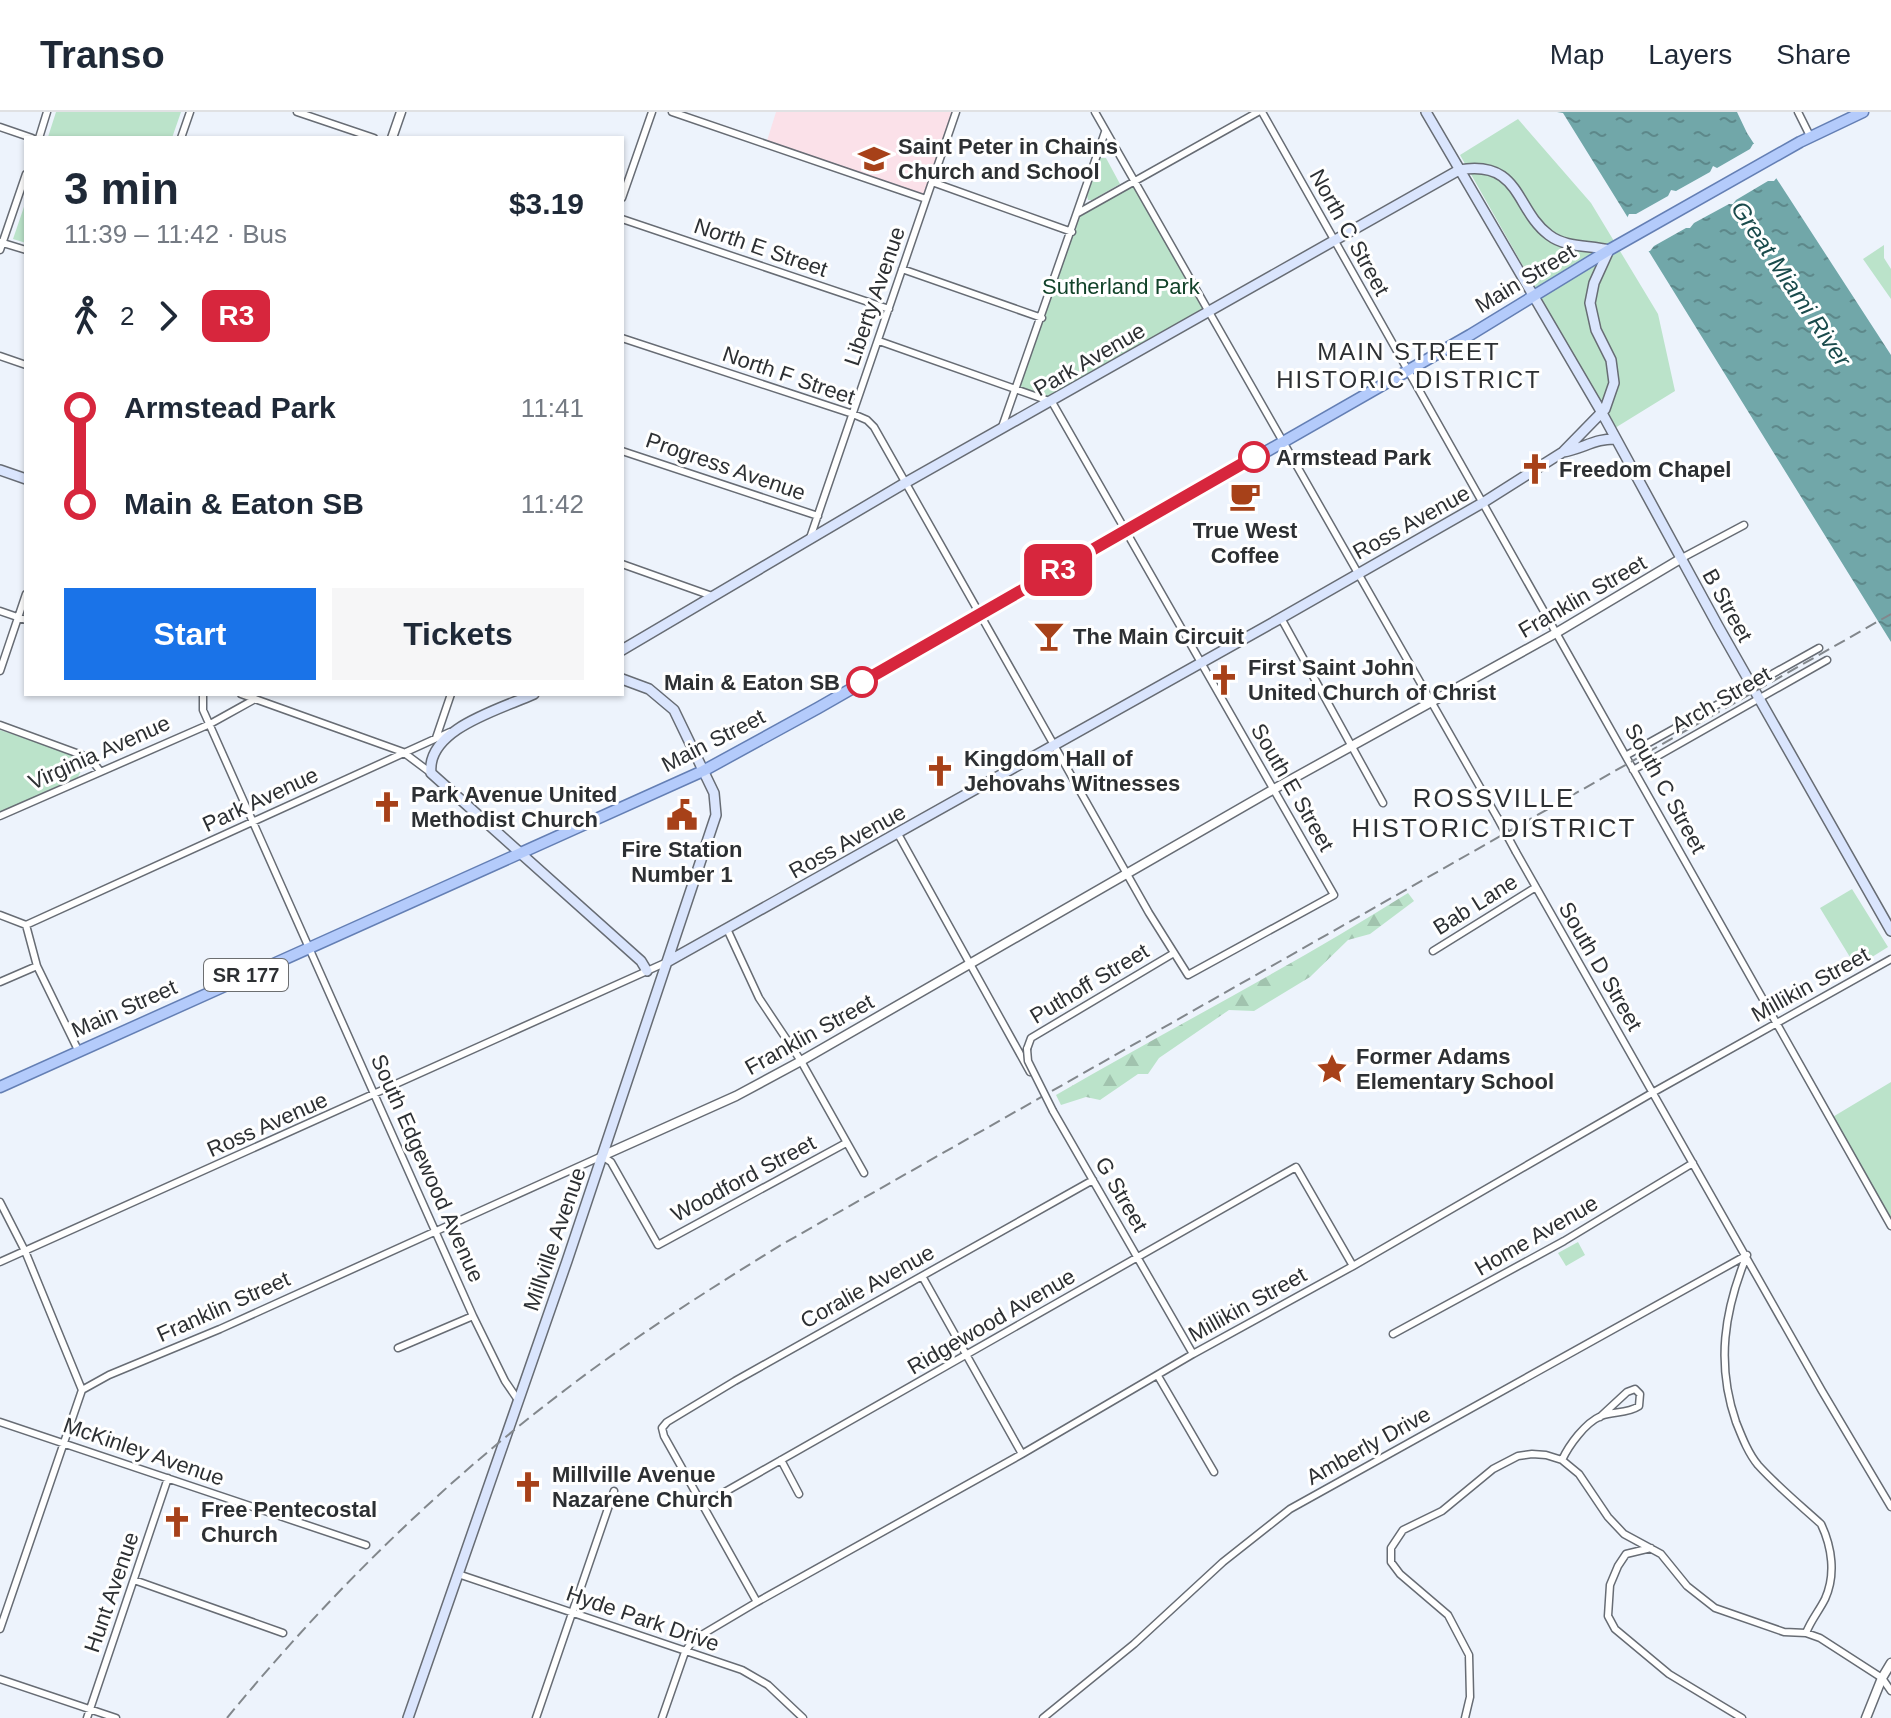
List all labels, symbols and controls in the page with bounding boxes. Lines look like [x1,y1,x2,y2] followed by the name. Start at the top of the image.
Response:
[40,34,165,76] text: Transo
[1550,39,1604,70] text: Map
[1648,39,1732,70] text: Layers
[1776,39,1851,70] text: Share
[898,134,1118,184] place label: Saint Peter in Chains Church and School
[857,142,891,176] school or university icon: Saint Peter in Chains Church and School
[64,164,179,213] text: 3 min
[1305,165,1395,300] street label: North C Street
[509,187,584,220] text: $3.19
[1726,196,1857,372] water label: Great Miami River
[691,213,831,282] street label: North E Street
[64,219,287,249] text: 11:39 – 11:42 · Bus
[839,223,910,369] street label: Liberty Avenue
[1471,239,1580,318] street label: Main Street
[1042,274,1201,299] park label: Sutherland Park
[64,294,108,338] icon: walk
[146,294,190,338] icon: forward
[218,300,254,331] text: R3
[120,301,134,331] text: 2
[1029,318,1149,401] street label: Park Avenue
[1276,338,1542,393] district label: MAIN STREET HISTORIC DISTRICT
[719,341,858,410] street label: North F Street
[124,391,336,424] text: Armstead Park
[521,393,584,423] text: 11:41
[643,427,809,506] street label: Progress Avenue
[1239,442,1269,472] marker: Armstead Park
[1276,445,1432,470] place label: Armstead Park
[1518,452,1552,486] church icon: Freedom Chapel
[1559,457,1731,482] place label: Freedom Chapel
[1228,479,1262,513] cafe icon: True West Coffee
[1349,480,1474,565] street label: Ross Avenue
[124,487,364,520] text: Main & Eaton SB
[521,489,584,519] text: 11:42
[1193,518,1298,568] place label: True West Coffee
[1022,544,1094,596] line badge: R3
[1514,550,1650,643] street label: Franklin Street
[1040,554,1076,585] text: R3
[1697,564,1758,646] street label: B Street
[64,588,316,680] button: Start
[332,588,584,680] button: Tickets
[1032,619,1066,653] bar icon: The Main Circuit
[1073,624,1245,649] place label: The Main Circuit
[1248,655,1497,705] place label: First Saint John United Church of Christ
[1667,661,1775,738] street label: Arch Street
[1207,663,1241,697] church icon: First Saint John United Church of Christ
[847,667,877,697] marker: Main & Eaton SB
[664,670,840,695] place label: Main & Eaton SB
[657,704,769,777] street label: Main Street
[25,710,174,795] street label: Virginia Avenue
[1246,719,1339,855] street label: South E Street
[1620,719,1711,857] street label: South C Street
[964,746,1180,796] place label: Kingdom Hall of Jehovahs Witnesses
[923,754,957,788] church icon: Kingdom Hall of Jehovahs Witnesses
[199,762,322,837] street label: Park Avenue
[411,782,617,832] place label: Park Avenue United Methodist Church
[1352,783,1636,843] district label: ROSSVILLE HISTORIC DISTRICT
[370,790,404,824] church icon: Park Avenue United Methodist Church
[665,798,699,832] public building icon: Fire Station Number 1
[785,799,910,884] street label: Ross Avenue
[621,837,743,887] place label: Fire Station Number 1
[1429,869,1522,940] street label: Bab Lane
[1554,898,1647,1035] street label: South D Street
[1025,938,1153,1029] street label: Puthoff Street
[1747,942,1874,1027] street label: Millikin Street
[204,959,288,991] road number: SR 177
[68,974,181,1043] street label: Main Street
[741,989,878,1080] street label: Franklin Street
[1356,1044,1554,1094] place label: Former Adams Elementary School
[366,1050,489,1286] street label: South Edgewood Avenue
[1315,1052,1349,1086] place icon: Former Adams Elementary School
[203,1087,331,1162] street label: Ross Avenue
[667,1130,820,1227] street label: Woodford Street
[1090,1153,1153,1236] street label: G Street
[518,1164,591,1314] street label: Millville Avenue
[1470,1190,1602,1281] street label: Home Avenue
[796,1239,938,1333] street label: Coralie Avenue
[1184,1262,1311,1347] street label: Millikin Street
[903,1263,1079,1380] street label: Ridgewood Avenue
[153,1266,294,1347] street label: Franklin Street
[1302,1401,1435,1490] street label: Amberly Drive
[60,1412,228,1491] street label: McKinley Avenue
[552,1462,733,1512] place label: Millville Avenue Nazarene Church
[511,1470,545,1504] church icon: Millville Avenue Nazarene Church
[201,1497,377,1547] place label: Free Pentecostal Church
[160,1505,194,1539] church icon: Free Pentecostal Church
[79,1529,144,1656] street label: Hunt Avenue
[563,1581,723,1656] street label: Hyde Park Drive

